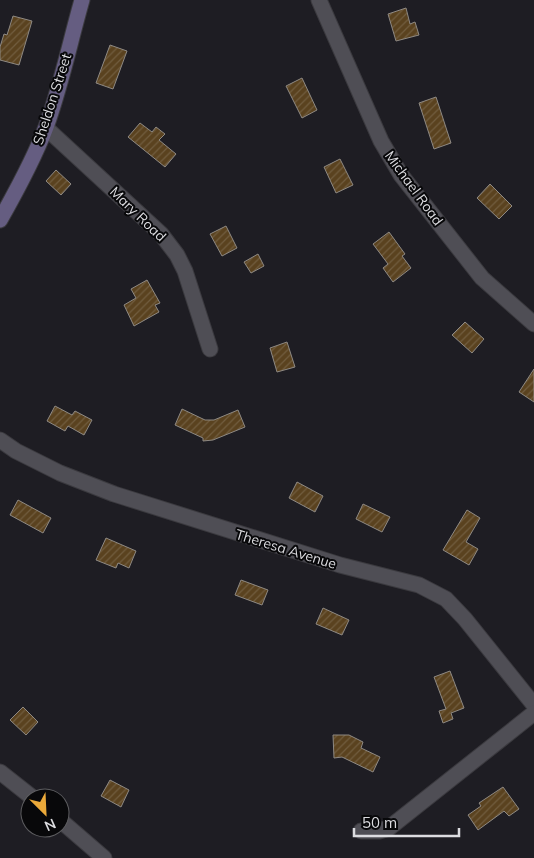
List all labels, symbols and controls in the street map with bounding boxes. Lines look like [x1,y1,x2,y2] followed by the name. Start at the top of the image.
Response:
[29,51,75,147] street label: Sheldon Street
[381,147,447,229] street label: Michael Road
[106,183,170,245] street label: Mary Road
[233,525,339,573] street label: Theresa Avenue
[20,788,70,838] north arrow
[354,806,459,838] scale bar
[362,813,397,832] text: 50 m
[42,815,59,835] text: N

